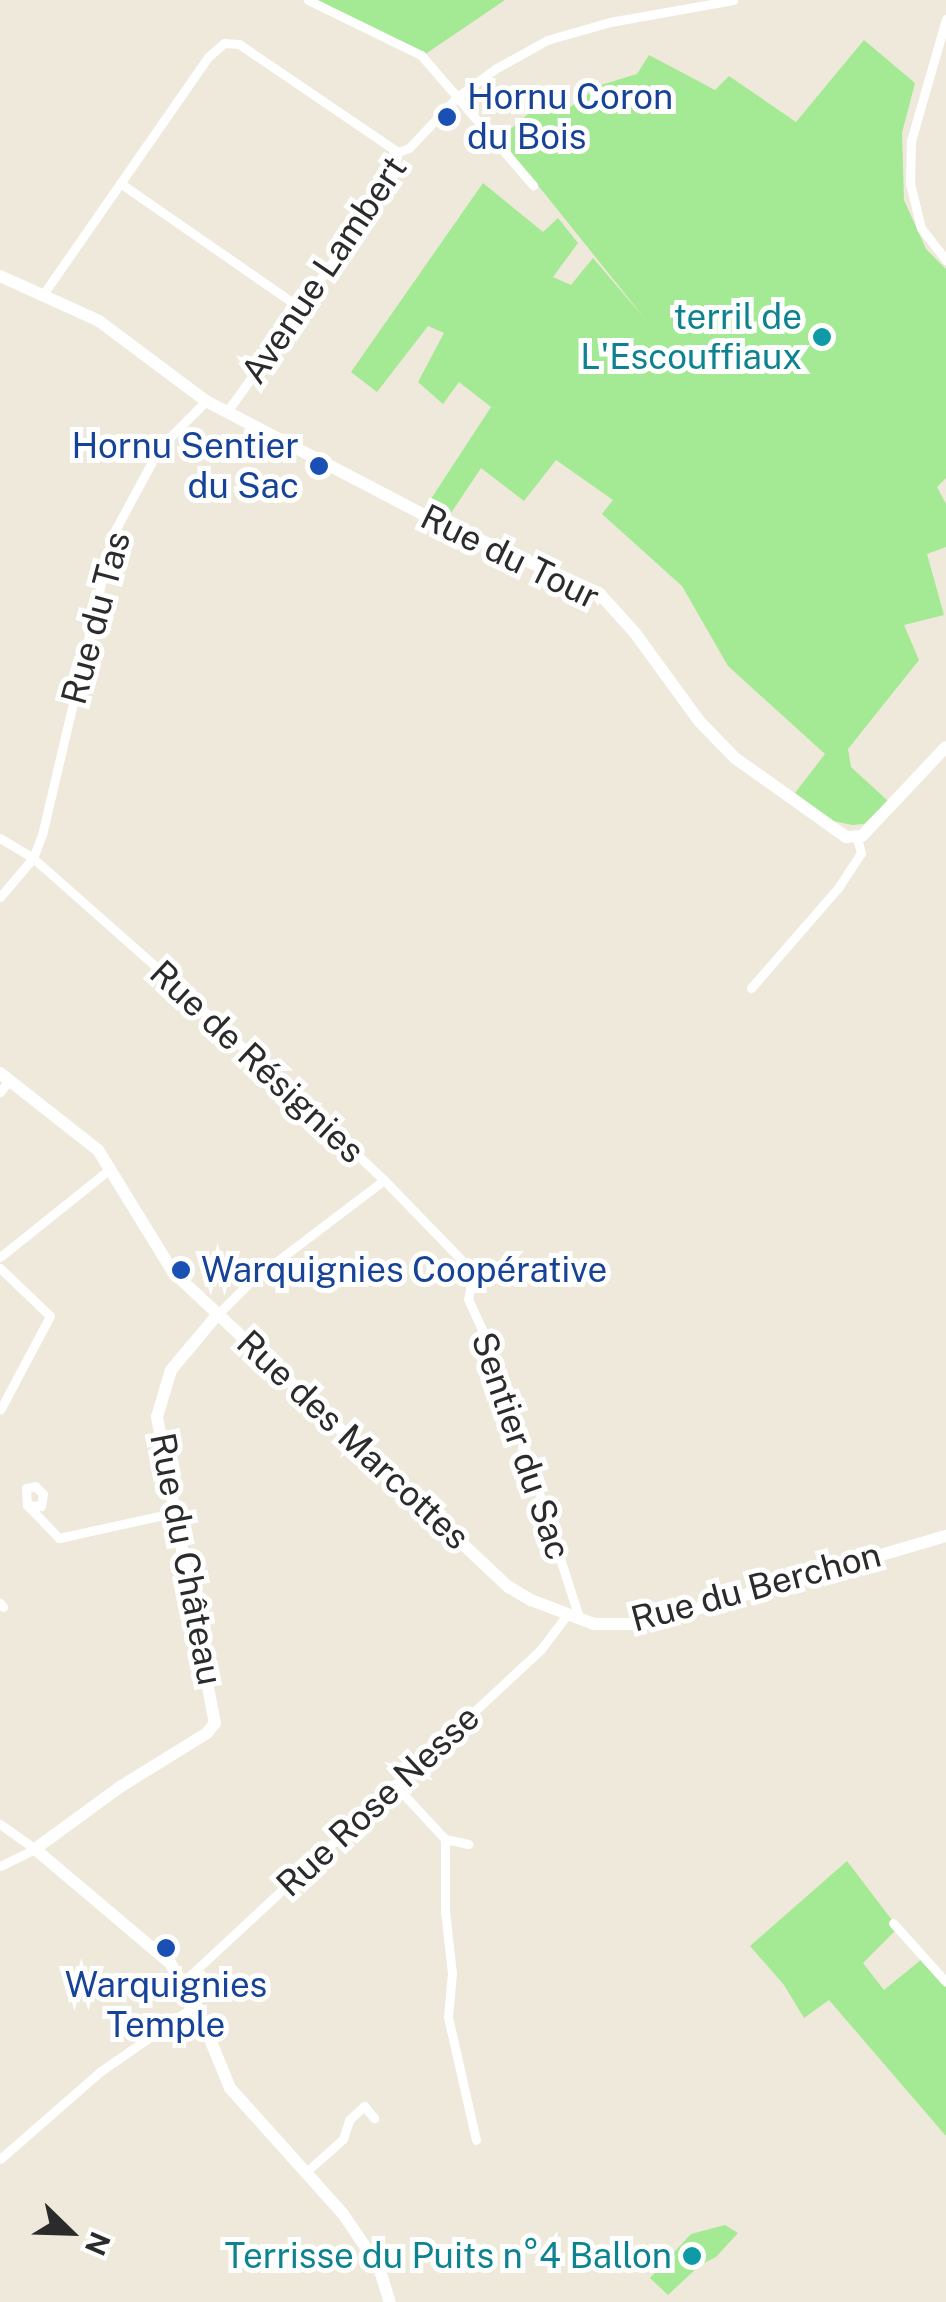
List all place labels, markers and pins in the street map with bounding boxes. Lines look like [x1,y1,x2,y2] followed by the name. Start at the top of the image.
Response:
[467,76,673,158] place label: Hornu Coron du Bois
[436,106,458,128] marker: Hornu Coron du Bois
[580,296,802,378] place label: terril de L'Escouffiaux
[811,326,833,348] marker: terril de L'Escouffiaux
[71,425,299,507] place label: Hornu Sentier du Sac
[308,455,330,477] marker: Hornu Sentier du Sac
[201,1249,608,1291] place label: Warquignies Coopérative
[170,1259,192,1281] marker: Warquignies Coopérative
[155,1937,177,1959] marker: Warquignies Temple
[65,1964,267,2046] place label: Warquignies Temple
[224,2235,672,2277] place label: Terrisse du Puits n°4 Ballon
[681,2245,703,2267] marker: Terrisse du Puits n°4 Ballon

